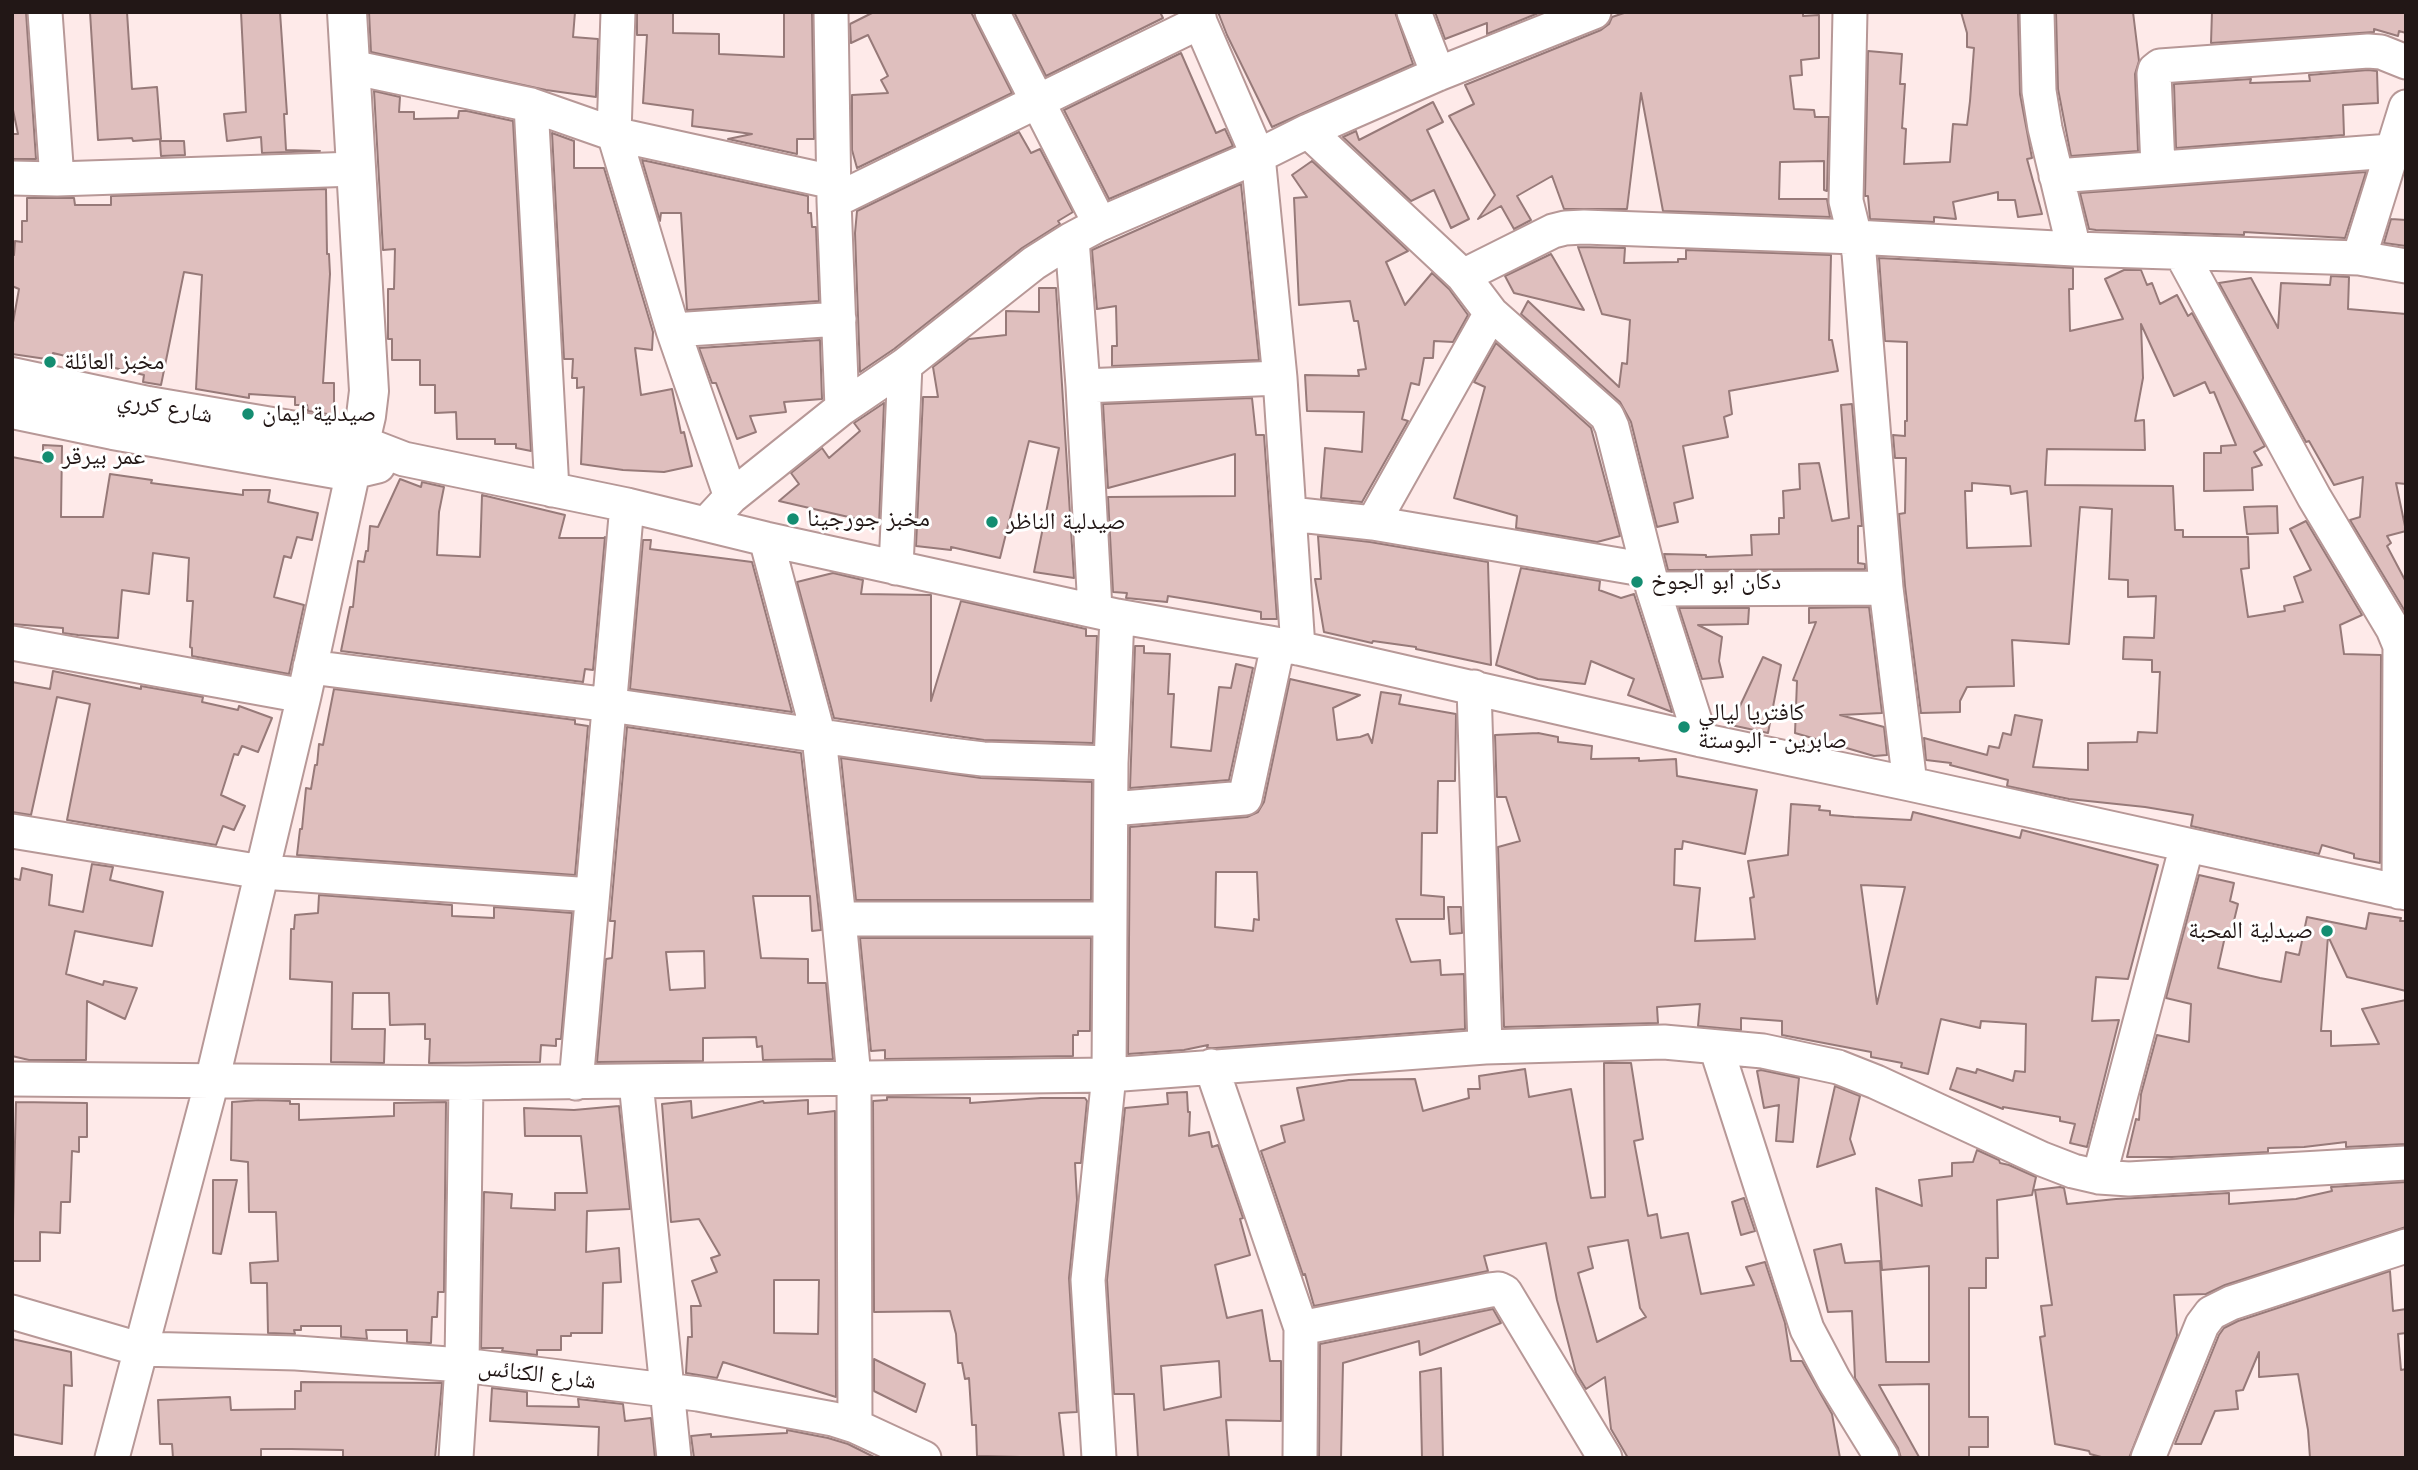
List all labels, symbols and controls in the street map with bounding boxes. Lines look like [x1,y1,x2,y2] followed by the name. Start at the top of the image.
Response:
[64,348,164,376] place label: مخبز العائلة
[42,354,58,370] marker: مخبز العائلة
[115,385,215,431] street label: شارع كرري
[262,400,376,428] place label: صيدلية ايمان
[240,406,256,422] marker: صيدلية ايمان
[62,443,145,471] place label: عمر بيرقر
[40,449,56,465] marker: عمر بيرقر
[807,505,930,533] place label: مخبز جورجينا
[1006,508,1126,536] place label: صيدلية الناظر
[785,511,801,527] marker: مخبز جورجينا
[984,514,1000,530] marker: صيدلية الناظر
[1651,568,1781,596] place label: دكان ابو الجوخ
[1629,574,1645,590] marker: دكان ابو الجوخ
[1698,699,1847,755] place label: كافتريا ليالي صابرين - البوستة
[1676,719,1692,735] marker: كافتريا ليالي صابرين - البوستة
[2188,917,2313,945] place label: صيدلية المحبة
[2319,923,2335,939] marker: صيدلية المحبة
[477,1354,597,1396] street label: شارع الكنائس

